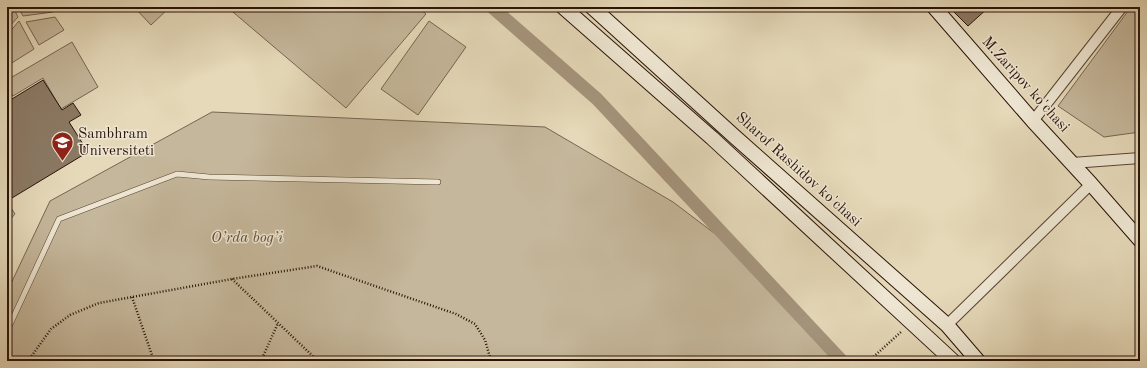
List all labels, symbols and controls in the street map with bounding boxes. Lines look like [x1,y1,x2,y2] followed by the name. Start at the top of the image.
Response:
[978,34,1072,136] street label: M.Zaripov ko'chasi
[732,110,864,230] street label: Sharof Rashidov ko'chasi
[78,127,154,159] place label: Sambhram Universiteti
[50,130,76,163] school or university icon: Sambhram Universiteti
[211,231,283,246] park label: O’rda bog’i

